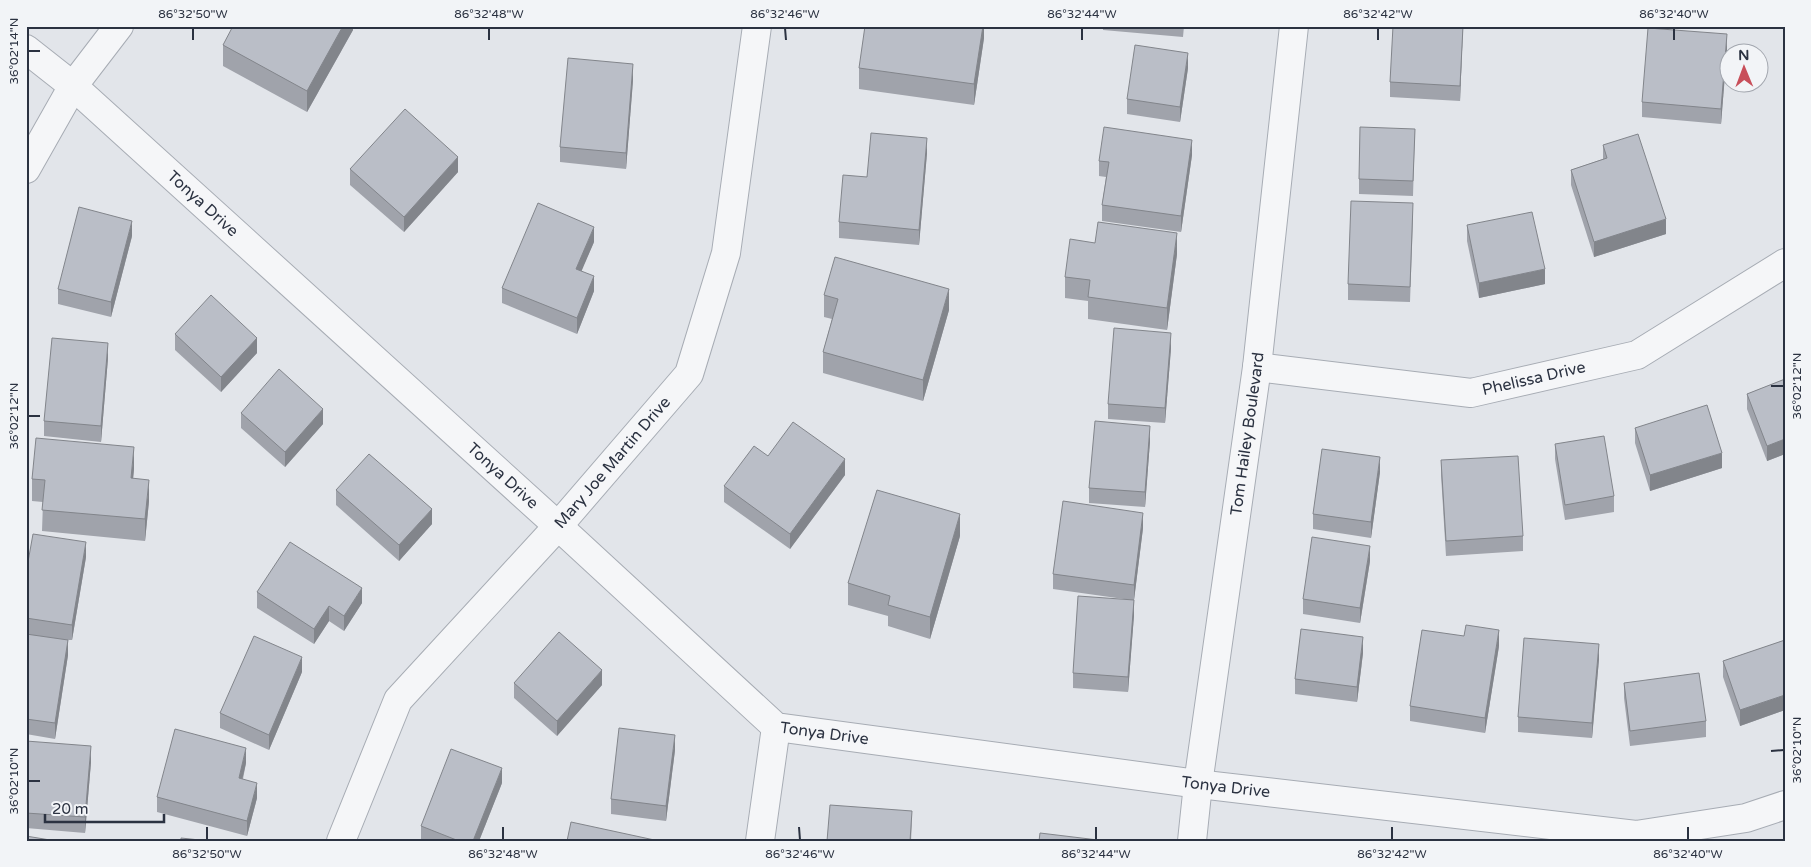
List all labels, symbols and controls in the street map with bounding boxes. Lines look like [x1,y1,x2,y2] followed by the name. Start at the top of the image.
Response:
[158,7,228,21] text: 86°32'50"W
[454,7,524,21] text: 86°32'48"W
[750,7,820,21] text: 86°32'46"W
[1047,7,1117,21] text: 86°32'44"W
[1343,7,1413,21] text: 86°32'42"W
[1639,7,1709,21] text: 86°32'40"W
[7,18,21,84] text: 36°02'14"N
[1718,42,1768,92] north arrow
[1738,47,1750,64] text: N
[163,166,242,241] street label: Tonya Drive
[1226,351,1269,517] street label: Tom Hailey Boulevard
[1790,353,1804,419] text: 36°02'12"N
[1480,357,1587,400] street label: Phelissa Drive
[7,383,21,449] text: 36°02'12"N
[550,393,675,533] street label: Mary Joe Martin Drive
[463,438,542,513] street label: Tonya Drive
[1790,717,1804,783] text: 36°02'10"N
[779,718,870,749] street label: Tonya Drive
[7,748,21,814] text: 36°02'10"N
[1180,772,1271,802] street label: Tonya Drive
[45,792,164,824] scale bar
[52,800,89,818] text: 20 m
[172,847,242,861] text: 86°32'50"W
[468,847,538,861] text: 86°32'48"W
[765,847,835,861] text: 86°32'46"W
[1061,847,1131,861] text: 86°32'44"W
[1357,847,1427,861] text: 86°32'42"W
[1653,847,1723,861] text: 86°32'40"W

